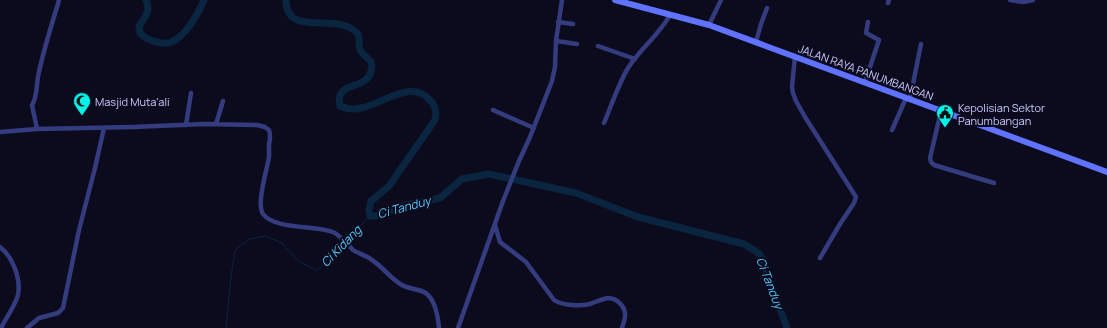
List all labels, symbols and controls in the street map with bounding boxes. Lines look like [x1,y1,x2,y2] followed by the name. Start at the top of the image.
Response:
[796,41,936,103] street label: JALAN RAYA PANUMBANGAN
[72,91,92,116] mosque icon: Masjid Muta'ali
[95,94,170,109] place label: Masjid Muta'ali
[958,100,1045,128] place label: Kepolisian Sektor Panumbangan
[935,103,955,128] public building icon: Kepolisian Sektor Panumbangan
[376,191,434,222] water label: Ci Tanduy
[317,221,366,271] water label: Ci Kidang
[752,255,788,313] water label: Ci Tanduy

